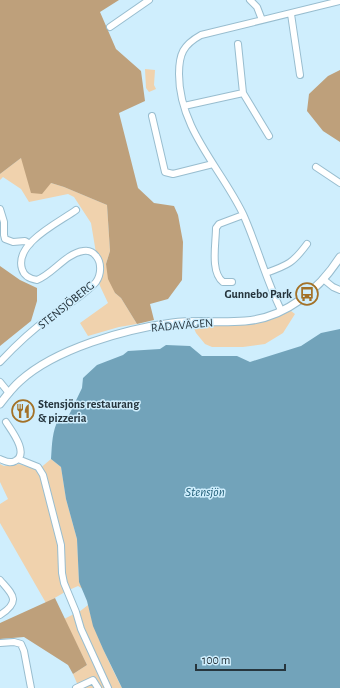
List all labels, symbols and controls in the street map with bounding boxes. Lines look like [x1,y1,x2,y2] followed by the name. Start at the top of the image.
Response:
[35,278,96,331] street label: STENSJÖBERG
[294,281,320,307] bus stop icon: Gunnebo Park
[224,288,292,300] place label: Gunnebo Park
[150,314,214,334] street label: RÅDAVÄGEN
[10,398,36,424] restaurant icon: Stensjöns restaurang & pizzeria
[38,398,140,424] place label: Stensjöns restaurang & pizzeria
[185,486,225,499] water label: Stensjön
[196,646,285,672] scale bar
[202,654,230,666] text: 100 m

